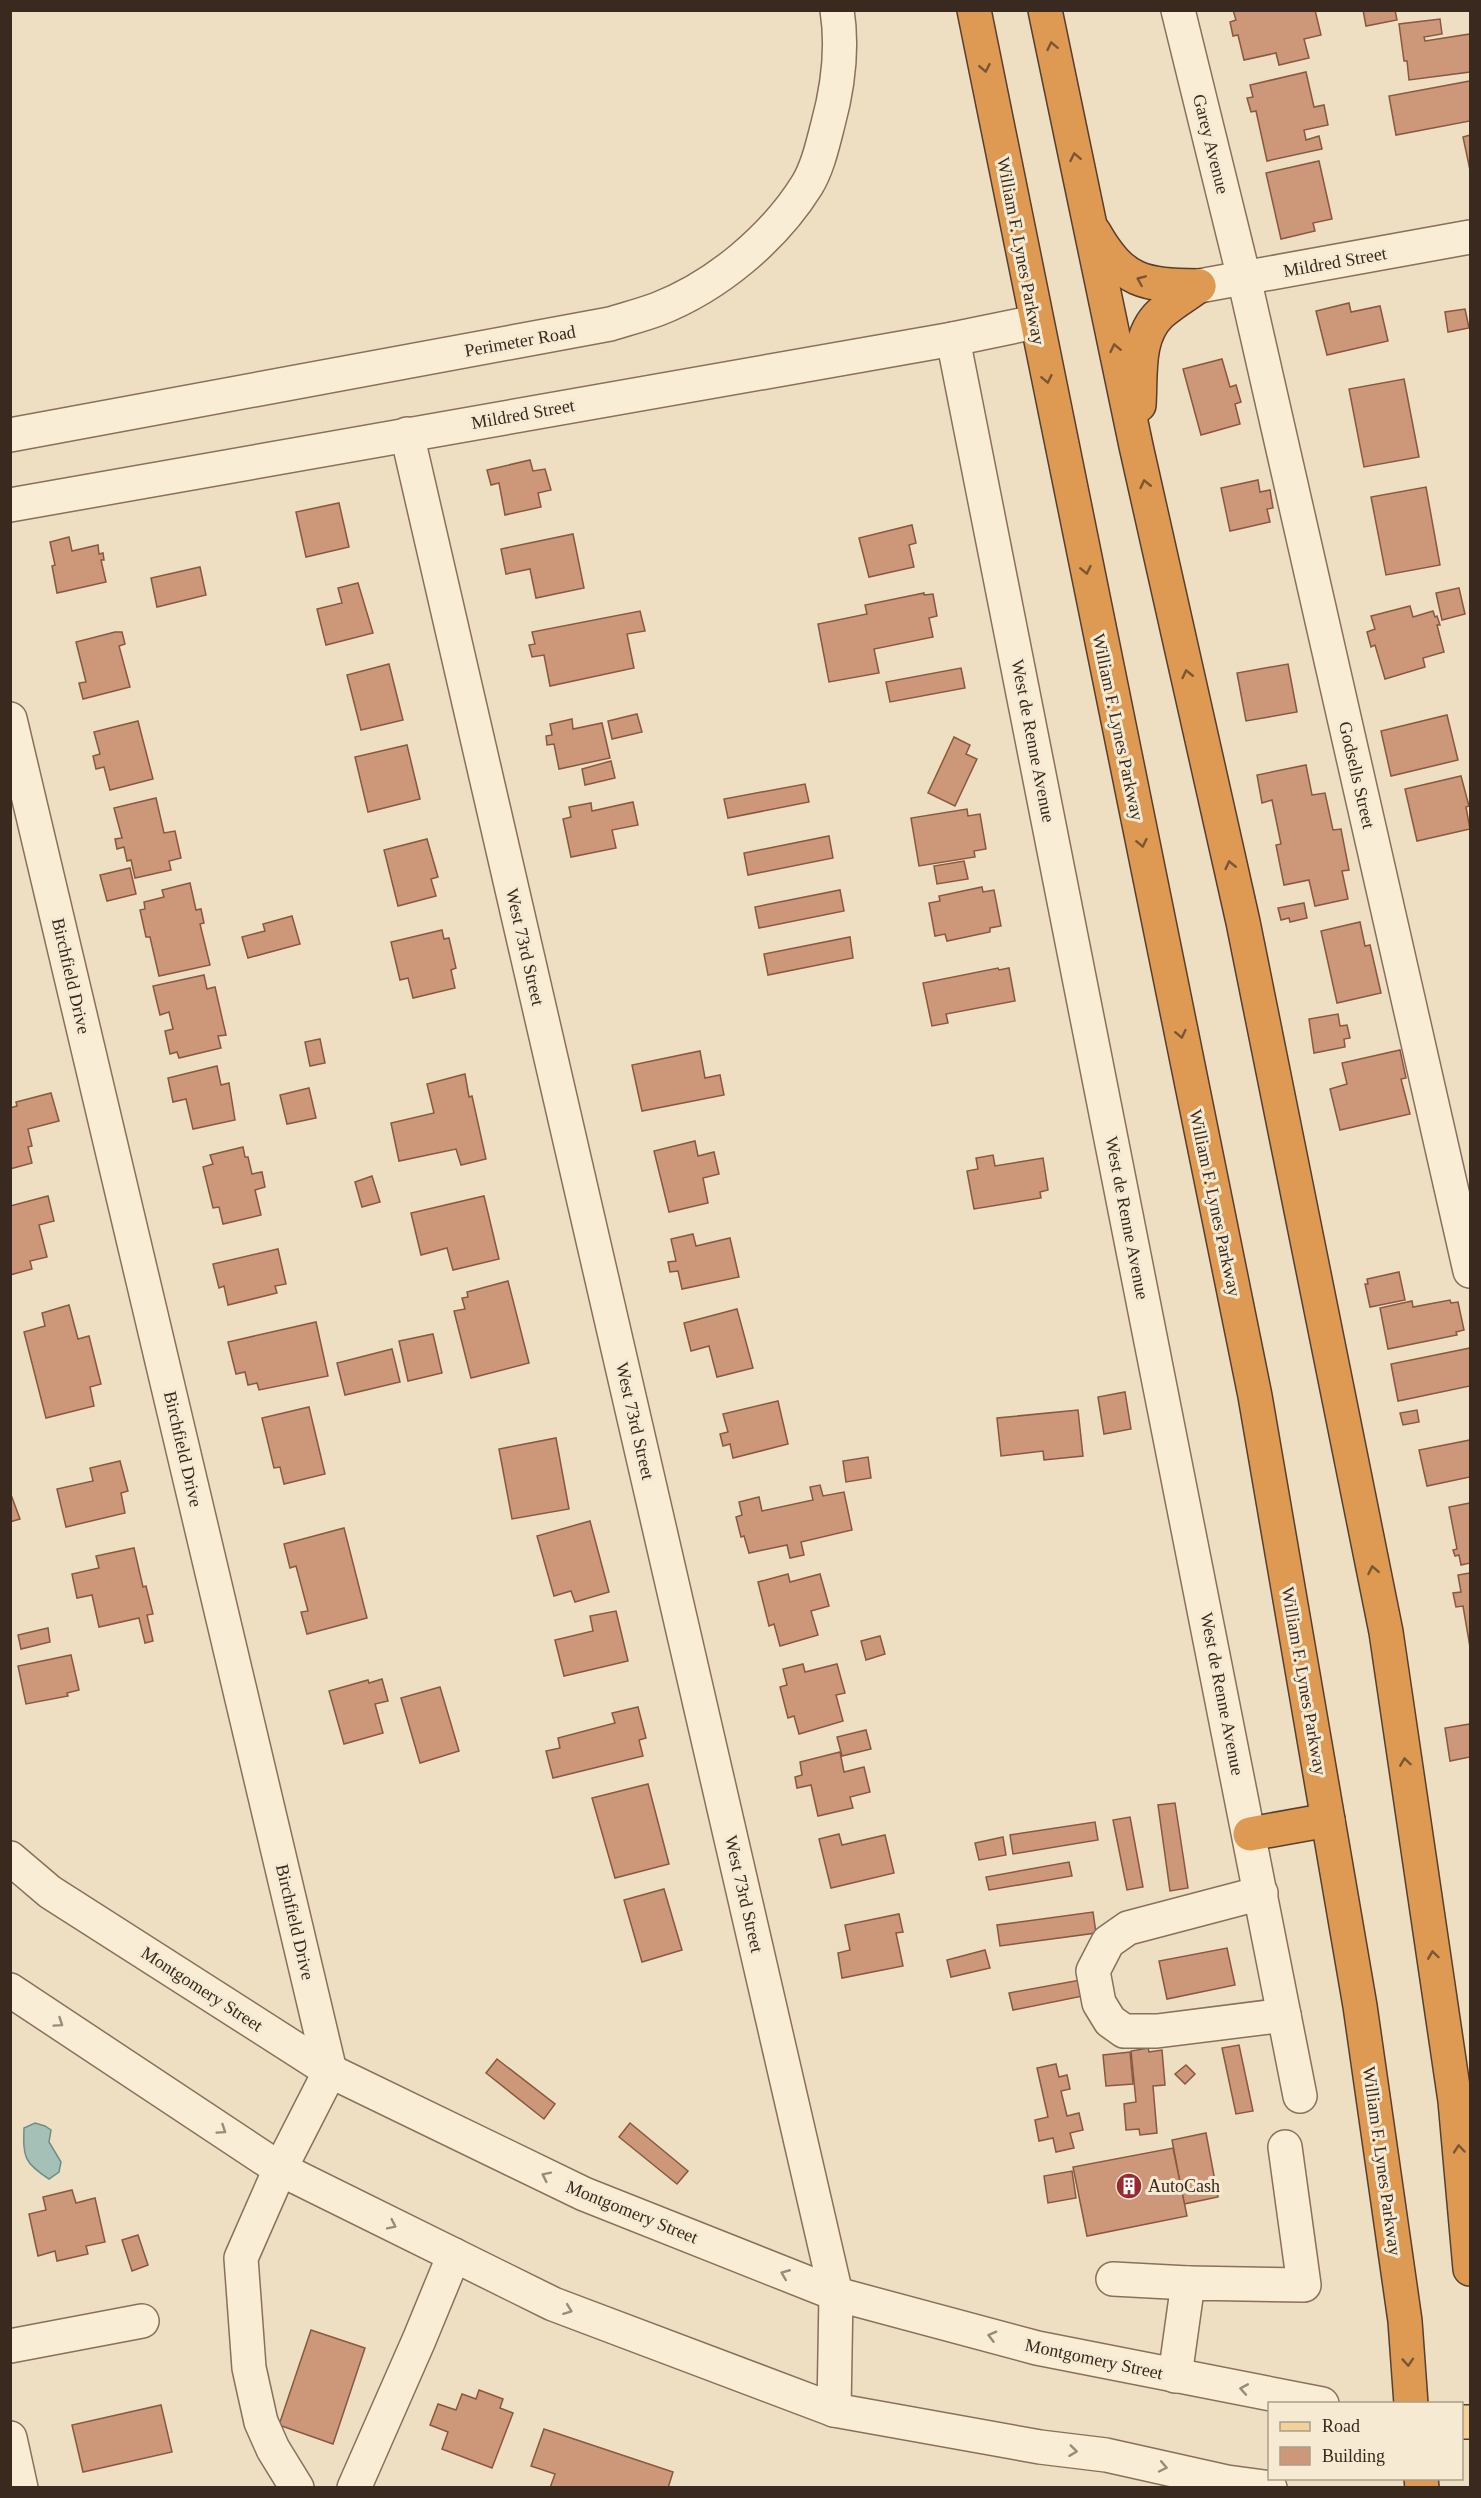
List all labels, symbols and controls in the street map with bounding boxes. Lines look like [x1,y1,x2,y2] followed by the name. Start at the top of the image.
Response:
[1046,42,1059,52] one-way arrow
[978,63,991,73] one-way arrow
[1189,92,1233,196] street label: Garey Avenue
[1069,152,1082,162] one-way arrow
[993,155,1049,347] street label: William F. Lynes Parkway
[1282,243,1388,281] street label: Mildred Street
[1137,275,1148,287] one-way arrow
[463,321,577,361] street label: Perimeter Road
[1109,343,1122,353] one-way arrow
[1040,374,1053,384] one-way arrow
[470,395,576,433] street label: Mildred Street
[1139,479,1152,489] one-way arrow
[1079,565,1092,575] one-way arrow
[1088,632,1148,822] street label: William F. Lynes Parkway
[1007,658,1059,824] street label: West de Renne Avenue
[1182,670,1195,680] one-way arrow
[1335,719,1379,831] street label: Godsells Street
[1135,838,1148,848] one-way arrow
[1224,860,1237,870] one-way arrow
[502,887,548,1007] street label: West 73rd Street
[48,916,94,1036] street label: Birchfield Drive
[1174,1029,1187,1039] one-way arrow
[1185,1108,1245,1298] street label: William F. Lynes Parkway
[1101,1135,1153,1301] street label: West de Renne Avenue
[612,1361,658,1481] street label: West 73rd Street
[160,1389,206,1509] street label: Birchfield Drive
[1367,1565,1380,1575] one-way arrow
[1278,1585,1330,1777] street label: William F. Lynes Parkway
[1196,1611,1248,1777] street label: West de Renne Avenue
[1399,1758,1411,1767] one-way arrow
[721,1834,767,1954] street label: West 73rd Street
[272,1862,318,1982] street label: Birchfield Drive
[138,1942,266,2036] street label: Montgomery Street
[1428,1951,1440,1960] one-way arrow
[53,2015,63,2027] one-way arrow
[1359,2065,1405,2257] street label: William F. Lynes Parkway
[215,2123,226,2134] one-way arrow
[1453,2144,1466,2153] one-way arrow
[1114,2171,1144,2201] building icon: AutoCash
[542,2172,553,2183] one-way arrow
[563,2176,701,2248] street label: Montgomery Street
[1148,2176,1220,2196] place label: AutoCash
[386,2217,397,2229] one-way arrow
[780,2269,791,2281] one-way arrow
[562,2302,572,2315] one-way arrow
[987,2330,997,2343] one-way arrow
[1023,2335,1165,2383] street label: Montgomery Street
[1401,2358,1414,2367] one-way arrow
[1239,2383,1249,2395] one-way arrow
[1268,2402,1463,2480] legend
[1322,2416,1360,2436] text: Road
[1069,2444,1078,2456] one-way arrow
[1322,2446,1385,2466] text: Building
[1158,2460,1168,2473] one-way arrow

